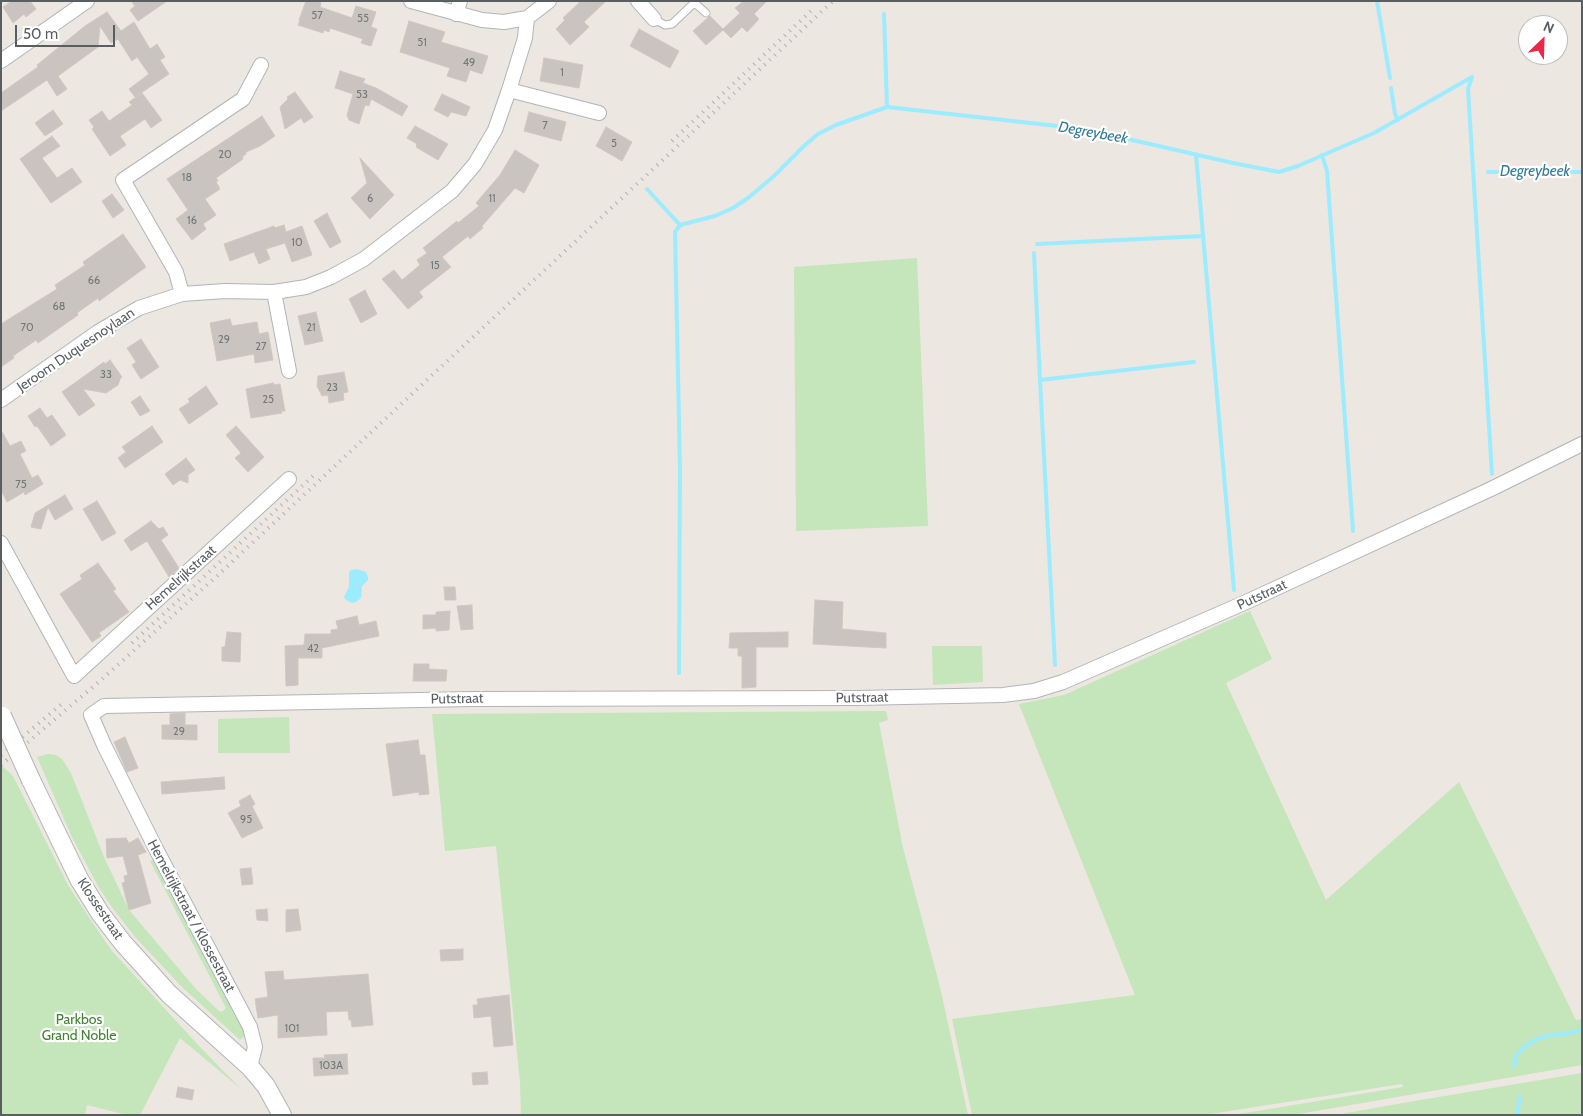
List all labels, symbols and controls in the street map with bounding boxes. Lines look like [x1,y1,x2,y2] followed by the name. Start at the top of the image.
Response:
[311,9,323,23] house number: 57
[357,12,369,26] house number: 55
[18,15,118,47] scale bar
[1518,15,1568,65] north arrow
[1541,17,1557,37] text: N
[23,25,58,43] text: 50 m
[417,36,427,50] house number: 51
[463,56,475,70] house number: 49
[560,66,564,80] house number: 1
[356,88,368,102] house number: 53
[1057,118,1129,148] water label: Degreybeek
[542,119,548,133] house number: 7
[611,137,617,151] house number: 5
[218,148,232,162] house number: 20
[1500,163,1570,181] water label: Degreybeek
[182,171,192,185] house number: 18
[367,192,373,206] house number: 6
[488,192,496,206] house number: 11
[187,214,197,228] house number: 16
[291,236,303,250] house number: 10
[430,259,440,273] house number: 15
[88,274,100,288] house number: 66
[53,300,65,314] house number: 68
[14,304,138,396] street label: Jeroom Duquesnoylaan
[20,321,34,335] house number: 70
[306,321,316,335] house number: 21
[218,333,230,347] house number: 29
[255,340,267,354] house number: 27
[100,368,112,382] house number: 33
[326,381,338,395] house number: 23
[262,393,274,407] house number: 25
[15,478,27,492] house number: 75
[142,542,220,614] street label: Hemelrijkstraat
[1235,576,1289,614] street label: Putstraat
[307,642,319,656] house number: 42
[835,689,889,707] street label: Putstraat
[430,690,484,708] street label: Putstraat
[173,725,185,739] house number: 29
[240,813,252,827] house number: 95
[144,837,238,995] street label: Hemelrijkstraat / Klossestraat
[73,875,127,943] street label: Klossestraat
[42,1012,116,1044] park label: Parkbos Grand Noble
[285,1022,299,1036] house number: 101
[319,1059,343,1073] house number: 103A

